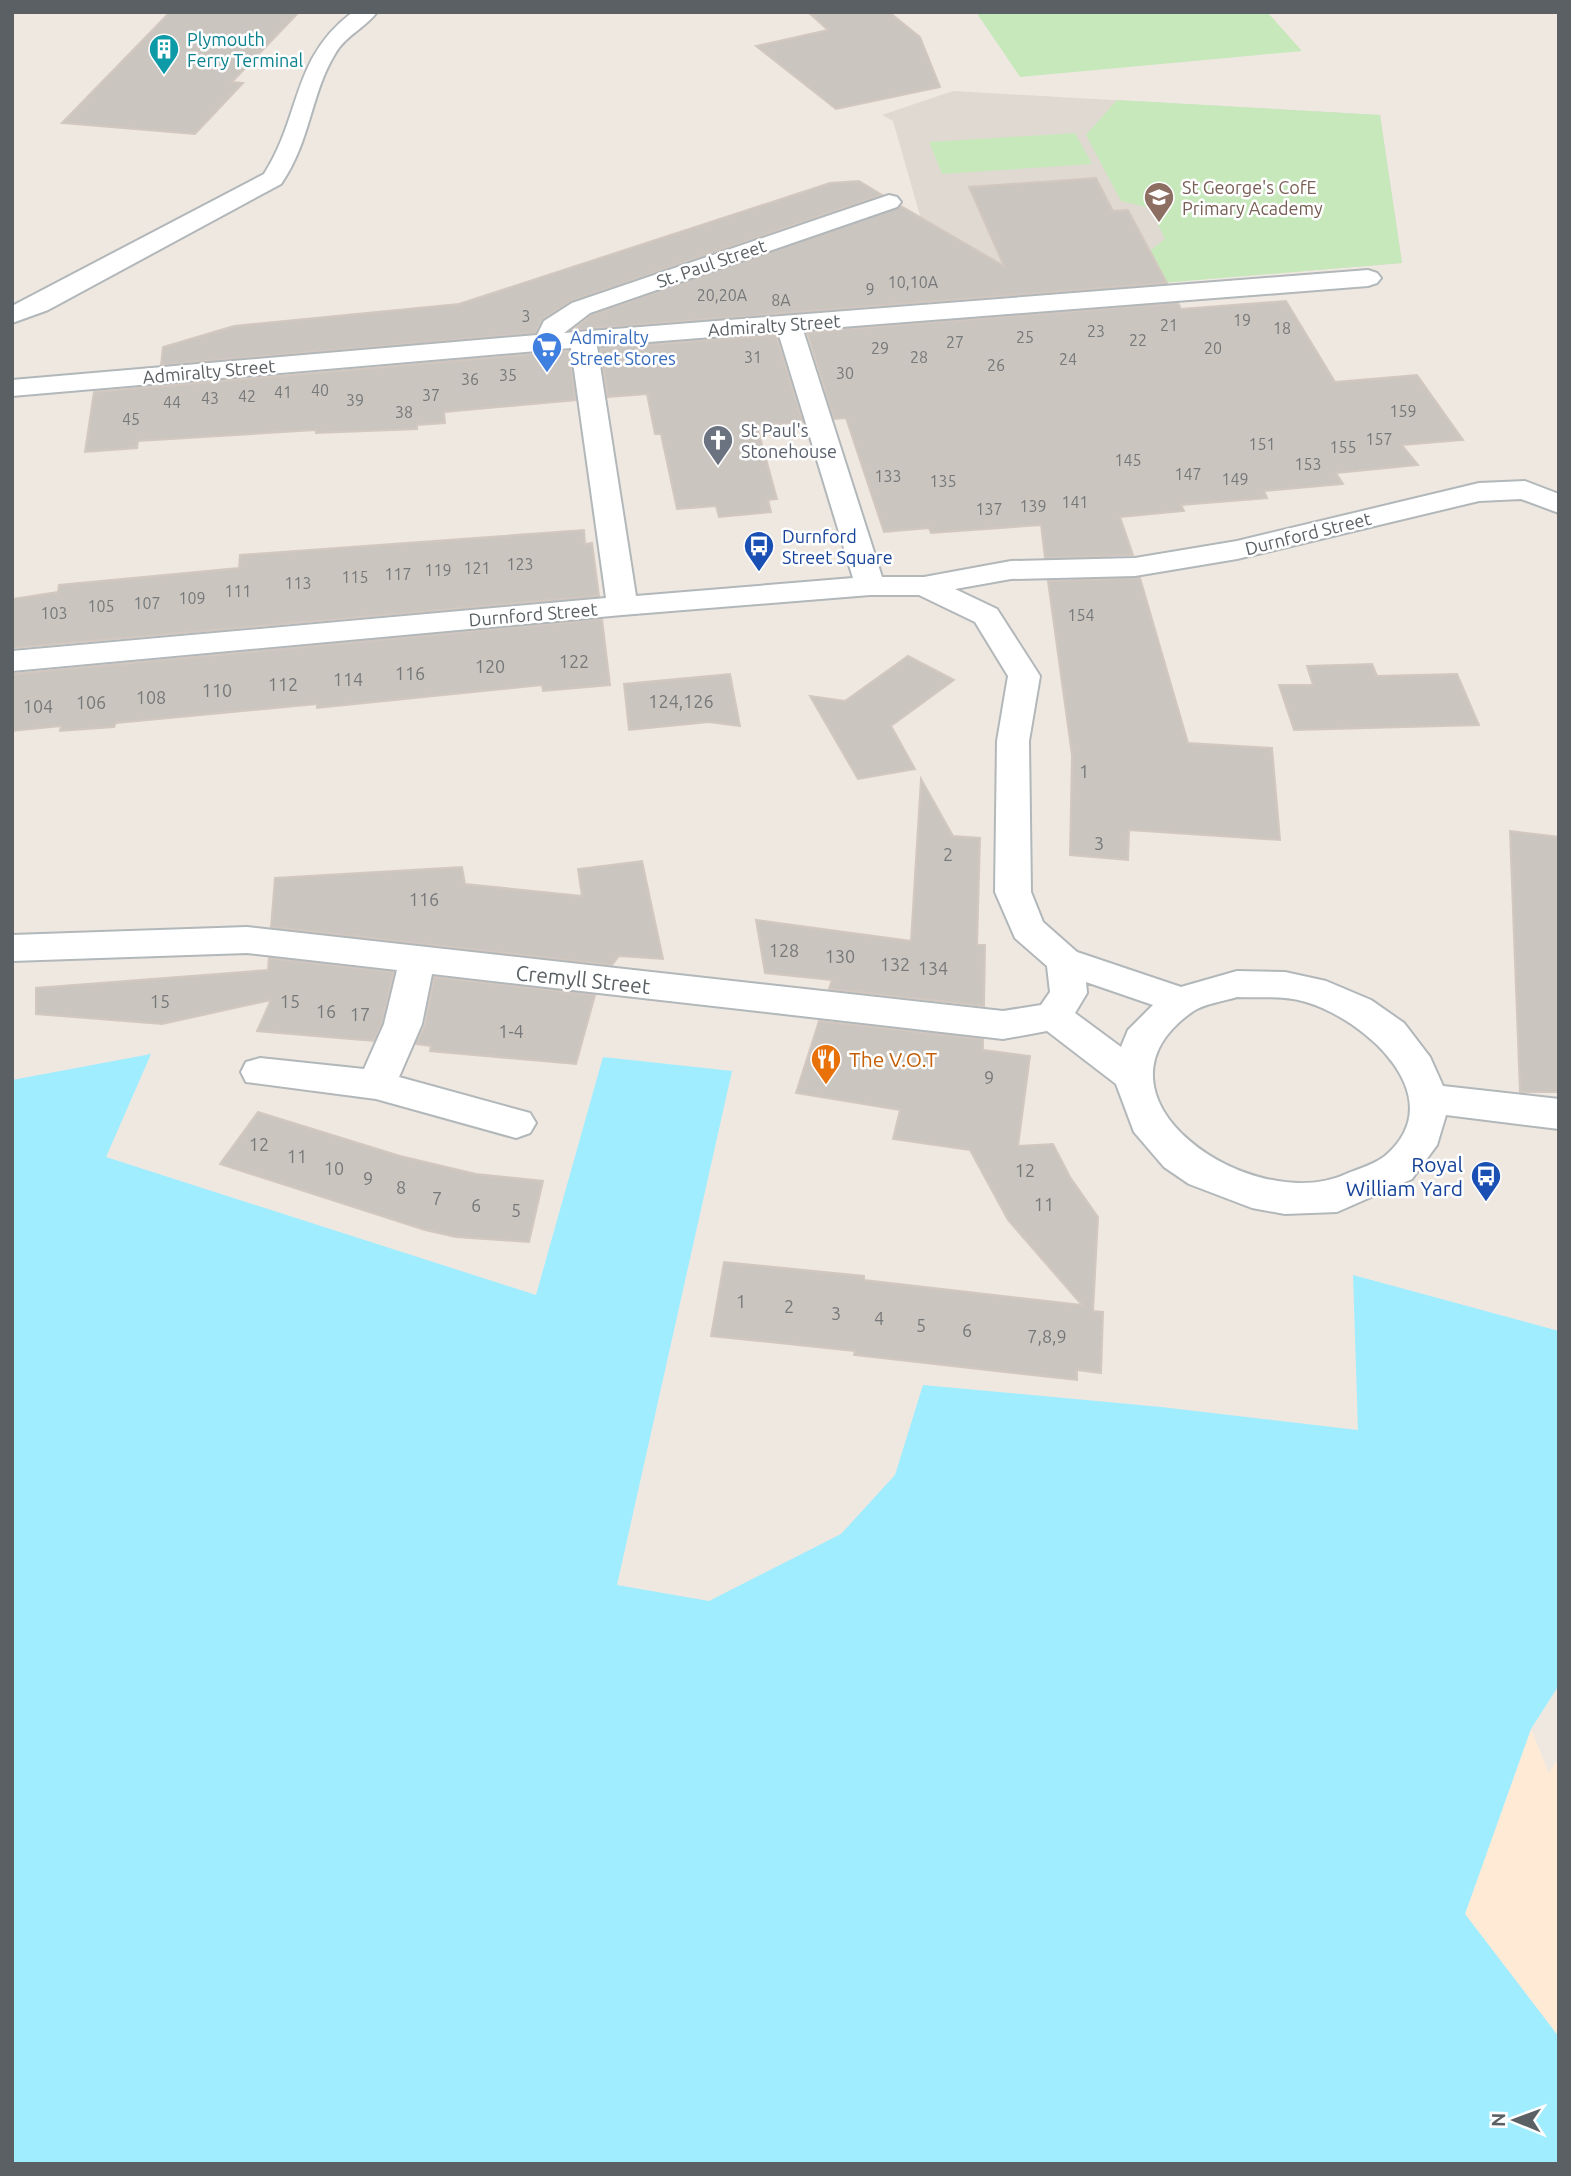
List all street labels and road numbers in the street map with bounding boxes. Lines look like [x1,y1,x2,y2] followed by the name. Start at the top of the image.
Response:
[654,235,768,291] street label: St. Paul Street
[707,310,841,340] street label: Admiralty Street
[142,355,276,387] street label: Admiralty Street
[1243,508,1373,558] street label: Durnford Street
[468,598,598,630] street label: Durnford Street
[515,960,651,998] street label: Cremyll Street

